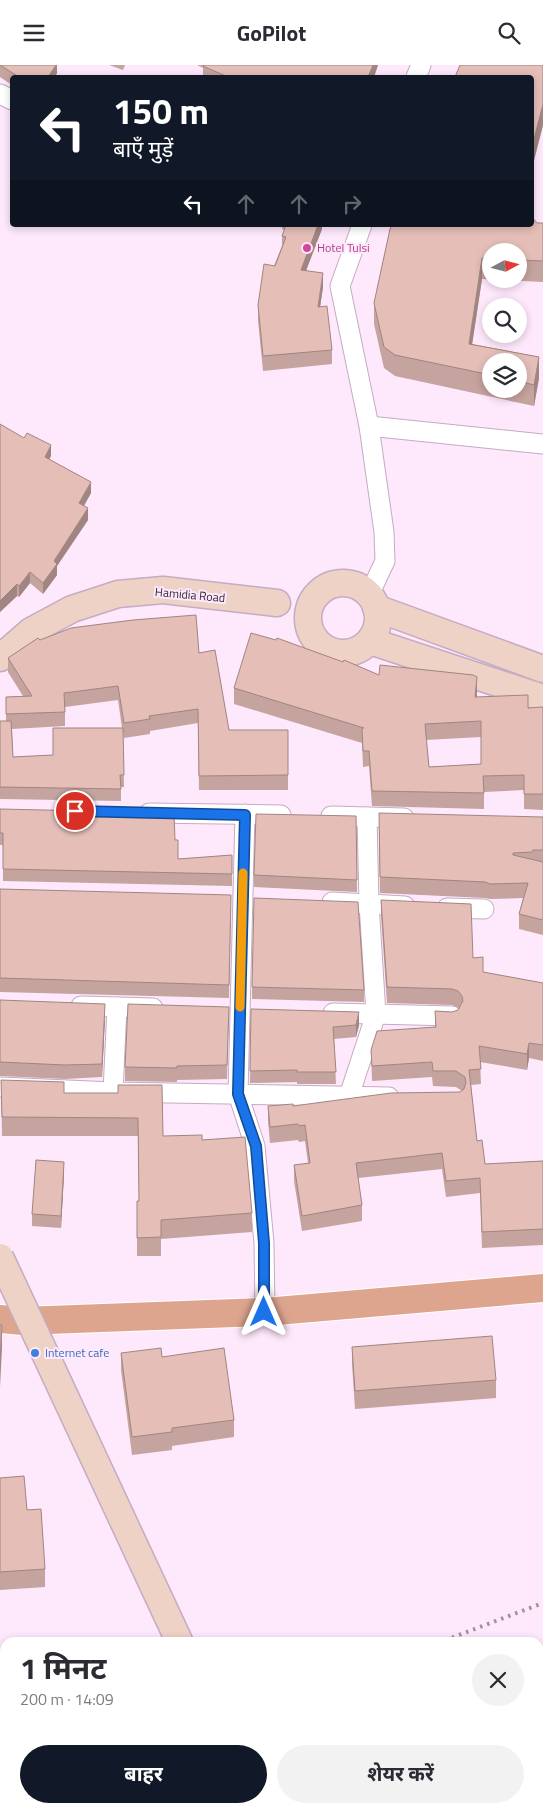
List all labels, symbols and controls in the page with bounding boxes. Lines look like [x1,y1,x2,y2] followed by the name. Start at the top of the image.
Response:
[237,16,306,50] text: GoPilot
[20,19,48,47] icon: menu
[495,19,523,47] icon: search
[113,84,209,138] text: 150 m
[30,95,95,160] icon: left
[113,132,173,166] text: बाएँ मुड़ें
[179,190,207,218] icon: left
[232,190,260,218] icon: ahead
[285,190,313,218] icon: ahead
[338,190,366,218] icon: right
[317,238,370,257] place label: Hotel Tulsi
[301,242,313,254] marker: Hotel Tulsi
[482,243,528,287] north arrow
[482,243,527,398] map controls
[482,298,527,343] button: search
[482,353,527,398] button: layers
[154,582,226,607] street label: Hamidia Road
[54,790,96,832] pin
[61,797,89,825] icon: arrive
[237,1285,289,1337] position arrow
[45,1343,109,1362] place label: Internet cafe
[29,1347,41,1359] marker: Internet cafe
[20,1645,106,1691] text: 1 मिनट
[472,1654,524,1706] button: close
[20,1687,114,1711] text: 200 m · 14:09
[20,1745,267,1803] button: बाहर
[277,1745,524,1803] button: शेयर करें

